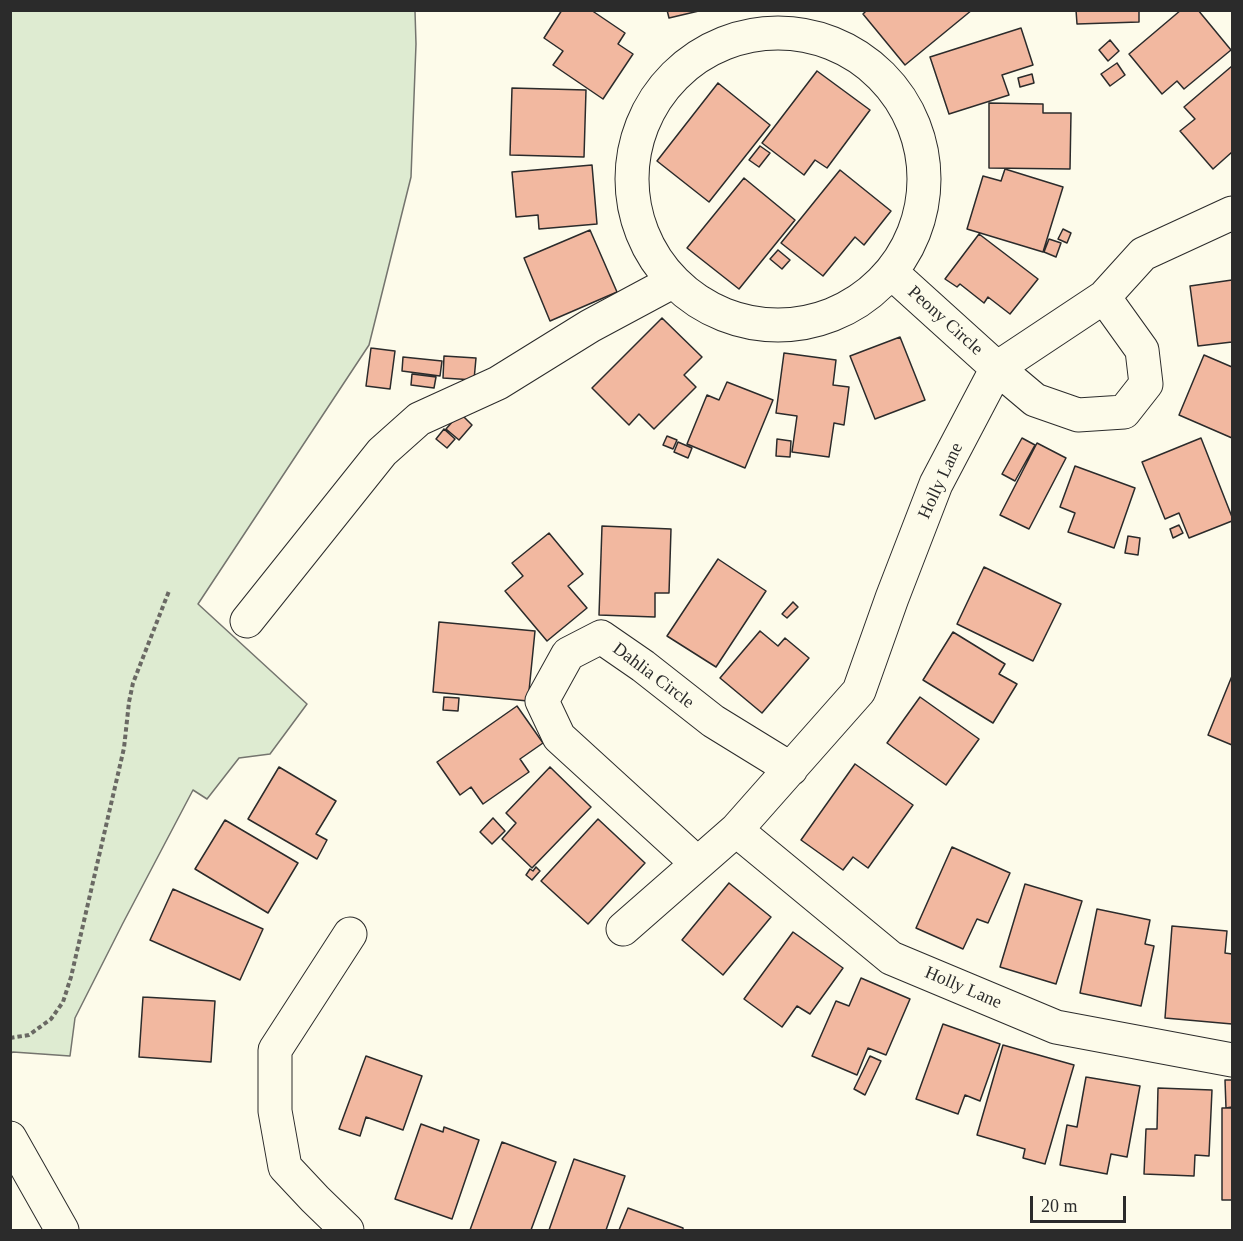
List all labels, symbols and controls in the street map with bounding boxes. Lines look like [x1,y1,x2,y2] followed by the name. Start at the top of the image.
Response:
[903,282,987,360] street label: Peony Circle
[914,440,968,522] street label: Holly Lane
[608,638,698,714] street label: Dahlia Circle
[921,962,1005,1014] street label: Holly Lane
[1033,1184,1129,1222] scale bar
[1041,1196,1078,1216] text: 20 m

